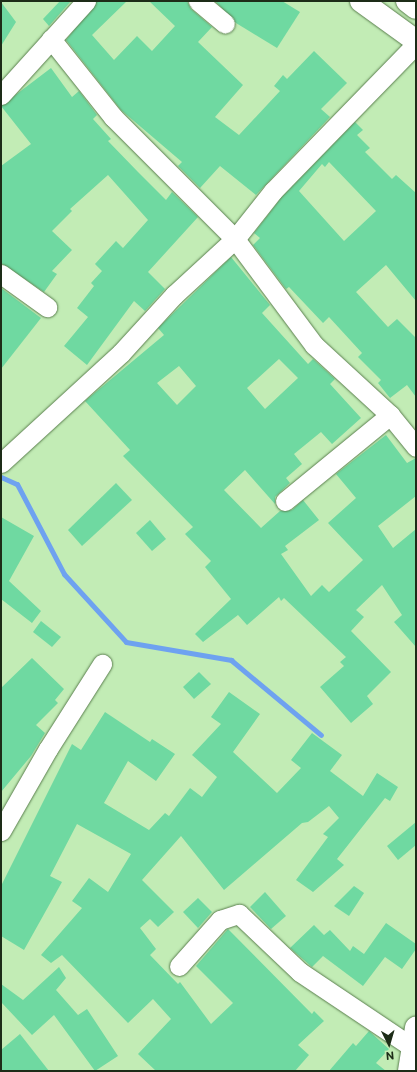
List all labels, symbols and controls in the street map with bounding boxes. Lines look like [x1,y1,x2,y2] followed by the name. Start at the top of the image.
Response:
[369,1024,409,1064] north arrow
[385,1050,395,1063] text: N

